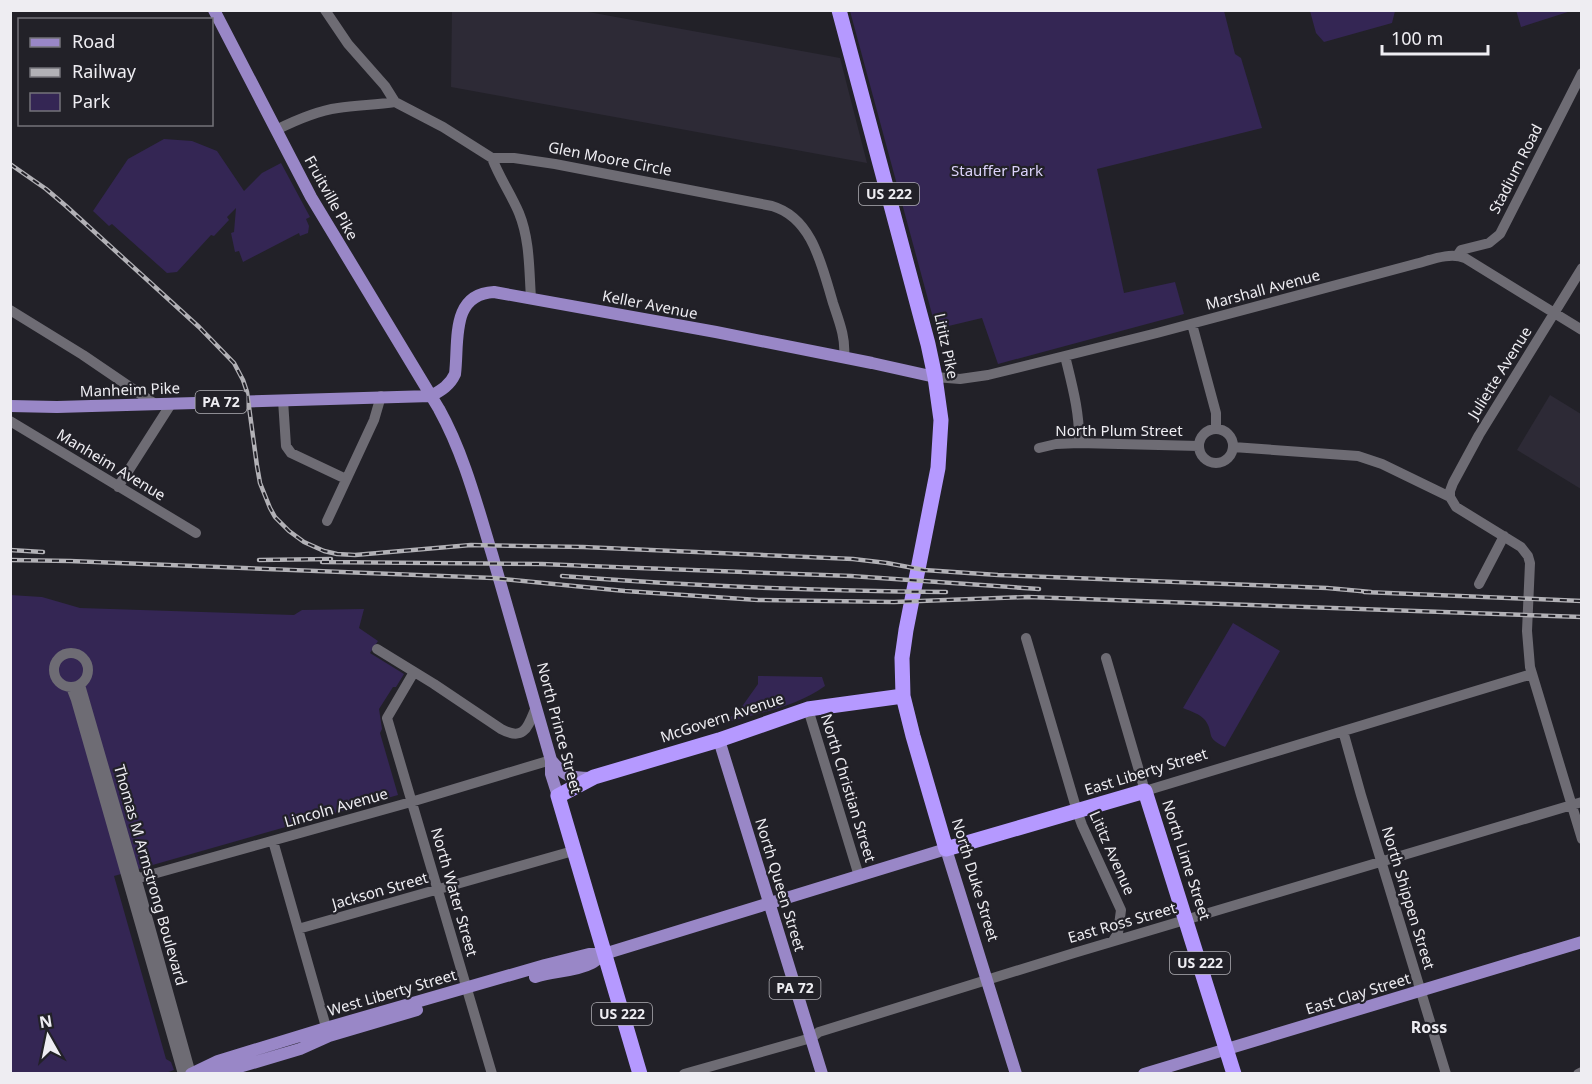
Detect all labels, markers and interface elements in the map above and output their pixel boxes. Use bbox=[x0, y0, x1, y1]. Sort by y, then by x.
legend bbox=[18, 18, 213, 126]
scale bar bbox=[1382, 18, 1488, 56]
text: 100 m bbox=[1391, 26, 1443, 50]
text: Road bbox=[72, 29, 115, 53]
text: Railway bbox=[72, 59, 137, 83]
text: Park bbox=[72, 89, 110, 113]
street label: Stadium Road bbox=[1484, 120, 1546, 217]
street label: Glen Moore Circle bbox=[547, 136, 674, 180]
street label: Fruitville Pike bbox=[300, 152, 363, 243]
park label: Stauffer Park bbox=[951, 160, 1043, 180]
road number: US 222 bbox=[859, 183, 919, 205]
street label: Marshall Avenue bbox=[1203, 264, 1322, 314]
street label: Keller Avenue bbox=[601, 285, 700, 323]
street label: Lititz Pike bbox=[930, 311, 964, 381]
street label: Juliette Avenue bbox=[1462, 322, 1536, 424]
street label: Manheim Pike bbox=[80, 377, 180, 401]
road number: PA 72 bbox=[196, 391, 246, 413]
street label: North Plum Street bbox=[1055, 420, 1183, 440]
street label: Manheim Avenue bbox=[53, 424, 170, 505]
street label: North Prince Street bbox=[533, 660, 587, 796]
street label: McGovern Avenue bbox=[657, 688, 786, 746]
street label: North Christian Street bbox=[817, 711, 881, 865]
street label: East Liberty Street bbox=[1082, 743, 1210, 799]
street label: Thomas M Armstrong Boulevard bbox=[110, 762, 192, 987]
street label: Lincoln Avenue bbox=[282, 783, 390, 831]
street label: North Lime Street bbox=[1158, 797, 1216, 923]
street label: Lititz Avenue bbox=[1085, 807, 1140, 898]
street label: North Queen Street bbox=[751, 816, 811, 954]
street label: North Duke Street bbox=[948, 816, 1004, 944]
street label: North Shippen Street bbox=[1378, 824, 1440, 972]
street label: North Water Street bbox=[427, 825, 483, 959]
street label: Jackson Street bbox=[327, 867, 431, 914]
street label: East Ross Street bbox=[1065, 897, 1179, 947]
road number: US 222 bbox=[1170, 952, 1230, 974]
street label: West Liberty Street bbox=[325, 964, 459, 1020]
street label: East Clay Street bbox=[1303, 967, 1413, 1018]
road number: PA 72 bbox=[770, 977, 820, 999]
road number: US 222 bbox=[592, 1003, 652, 1025]
north arrow bbox=[18, 1006, 78, 1066]
text: N bbox=[38, 1009, 54, 1033]
district label: Ross bbox=[1411, 1016, 1447, 1038]

